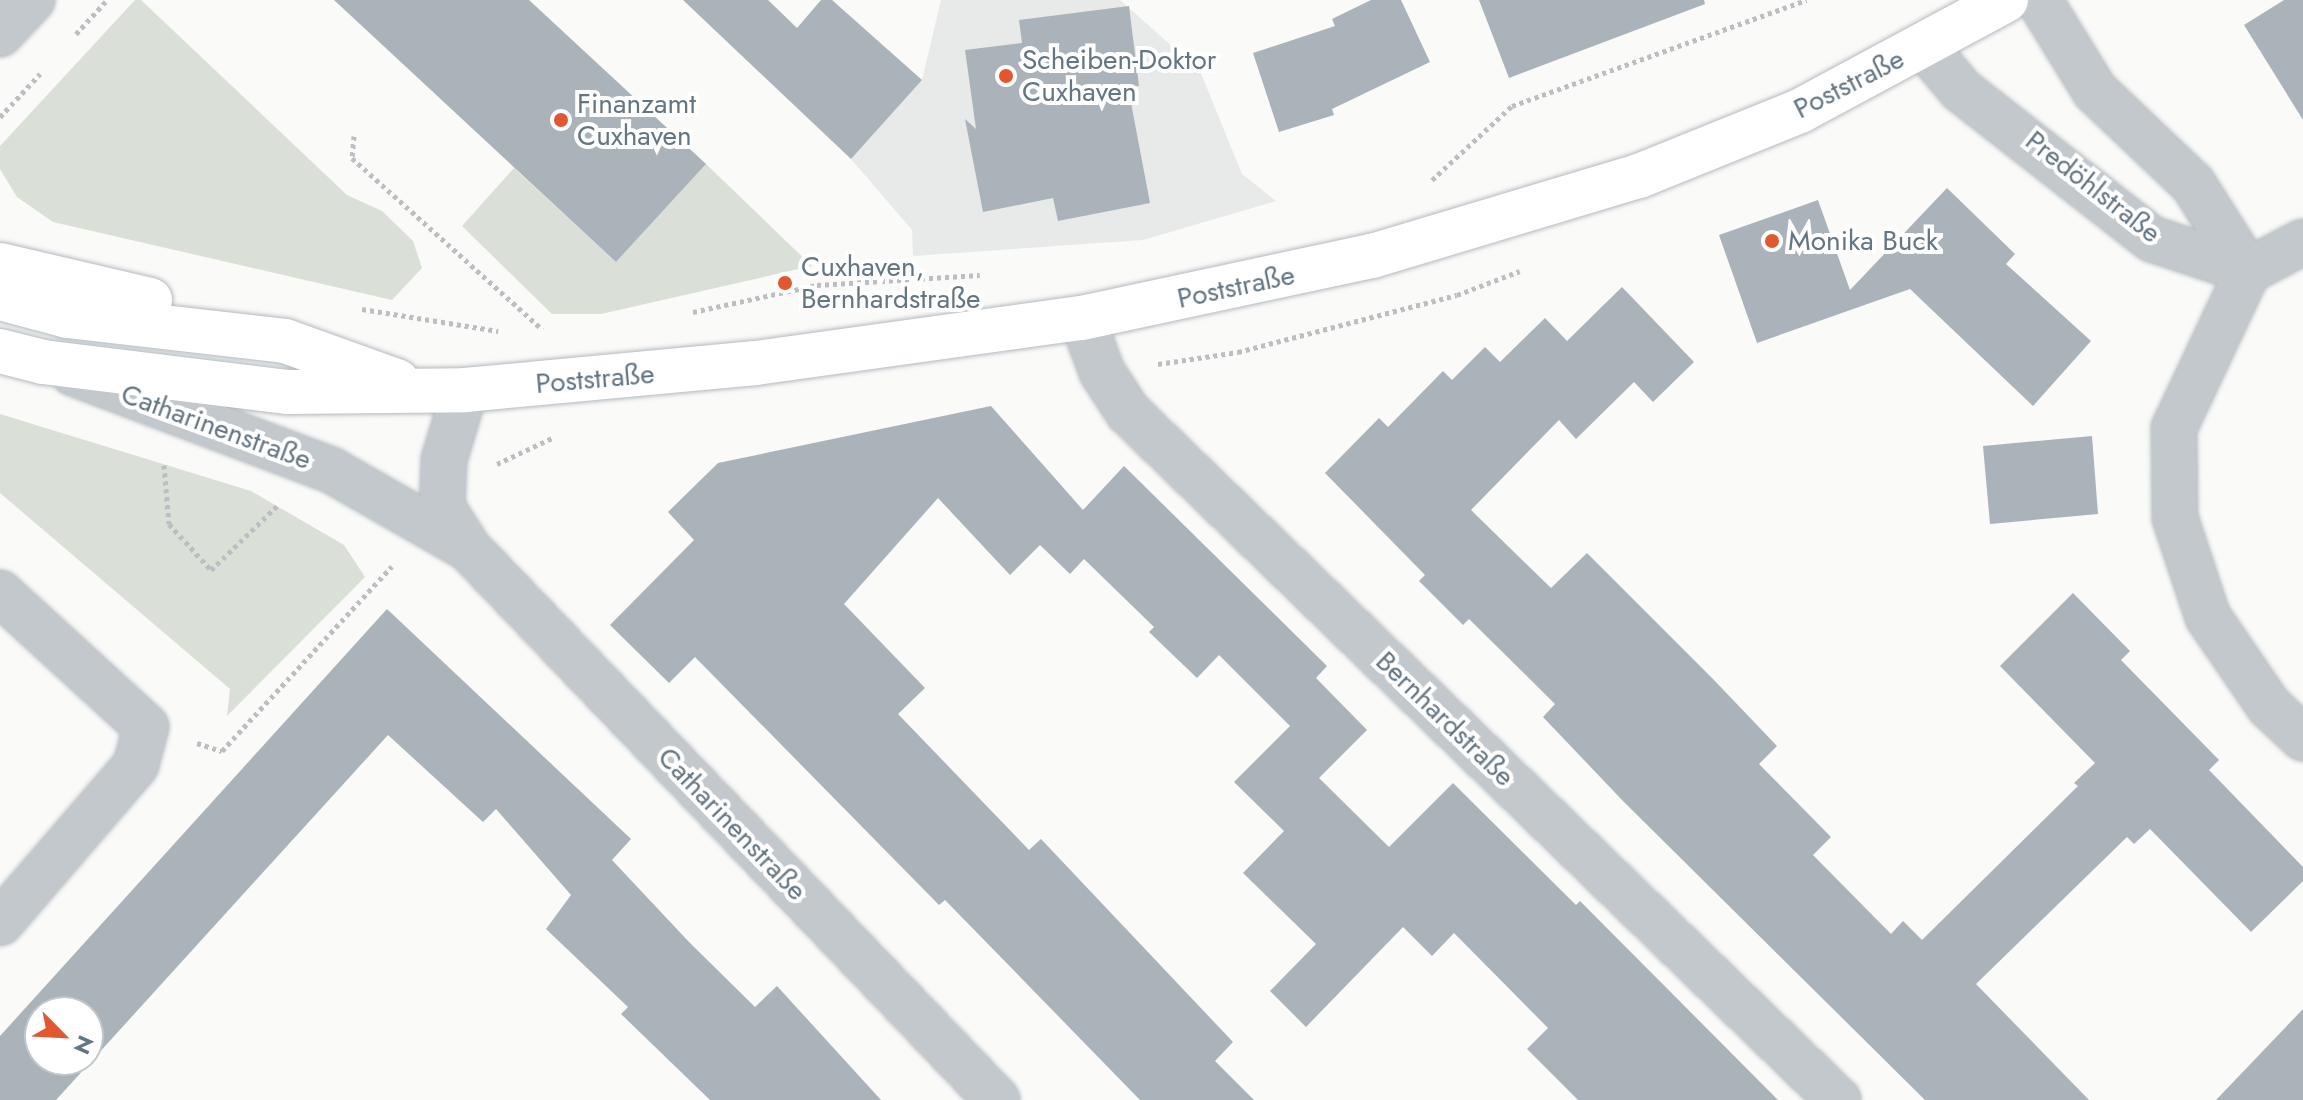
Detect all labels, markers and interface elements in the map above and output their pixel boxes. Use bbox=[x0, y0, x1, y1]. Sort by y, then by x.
street label: Poststraße bbox=[1788, 42, 1910, 126]
place label: Scheiben-Doktor Cuxhaven bbox=[1022, 43, 1216, 109]
marker: Scheiben-Doktor Cuxhaven bbox=[997, 67, 1015, 85]
place label: Finanzamt Cuxhaven bbox=[577, 87, 696, 153]
marker: Finanzamt Cuxhaven bbox=[552, 111, 570, 129]
street label: Predöhlstraße bbox=[2019, 124, 2167, 250]
place label: Monika Buck bbox=[1788, 224, 1938, 258]
marker: Monika Buck bbox=[1763, 232, 1781, 250]
place label: Cuxhaven, Bernhardstraße bbox=[801, 250, 980, 316]
street label: Poststraße bbox=[1174, 258, 1298, 316]
marker: Cuxhaven, Bernhardstraße bbox=[776, 274, 794, 292]
street label: Poststraße bbox=[534, 357, 656, 401]
street label: Catharinenstraße bbox=[116, 377, 316, 477]
street label: Bernhardstraße bbox=[1369, 645, 1521, 793]
street label: Catharinenstraße bbox=[651, 741, 813, 907]
north arrow bbox=[24, 996, 104, 1076]
text: N bbox=[66, 1030, 102, 1059]

